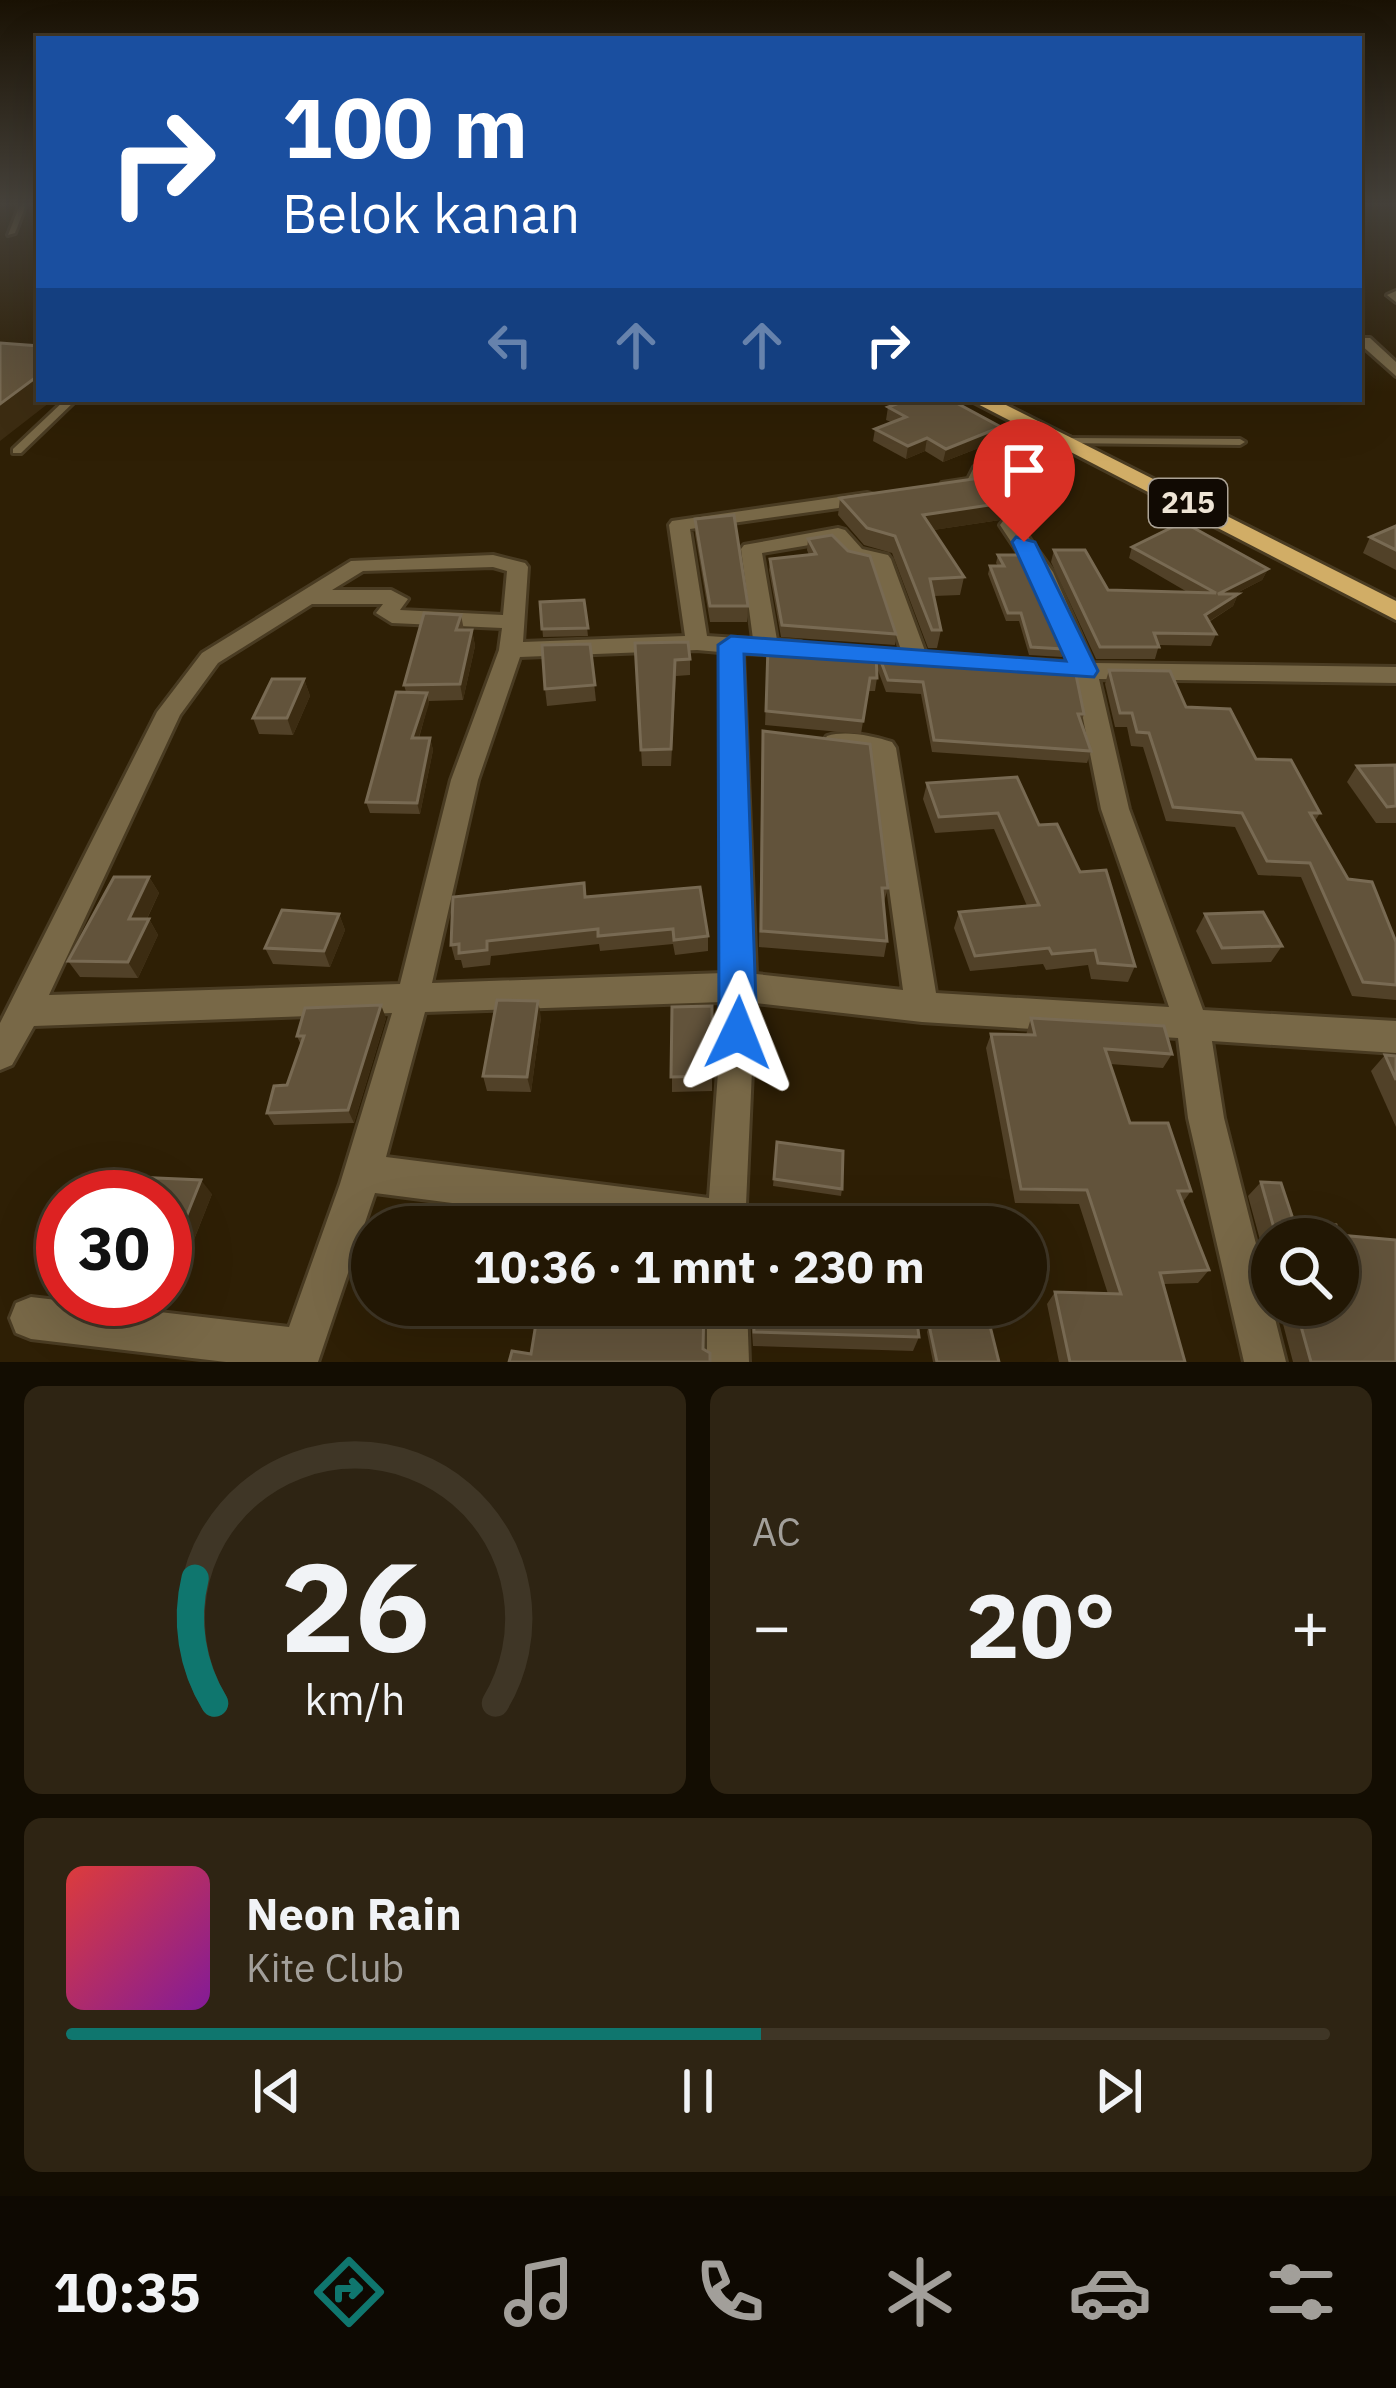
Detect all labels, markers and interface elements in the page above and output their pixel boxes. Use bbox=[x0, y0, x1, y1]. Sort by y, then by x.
text: 100 m bbox=[282, 72, 528, 181]
icon: right bbox=[84, 84, 240, 240]
text: Belok kanan bbox=[282, 178, 580, 248]
icon: left bbox=[477, 312, 543, 378]
icon: ahead bbox=[603, 312, 669, 378]
icon: ahead bbox=[729, 312, 795, 378]
icon: right bbox=[855, 312, 921, 378]
pin bbox=[973, 419, 1075, 542]
icon: arrive bbox=[991, 437, 1057, 503]
road number: 215 bbox=[1149, 479, 1227, 527]
position arrow bbox=[675, 970, 801, 1096]
speed limit sign: 30 bbox=[36, 1170, 192, 1326]
map controls bbox=[1251, 1218, 1359, 1326]
button: search bbox=[1251, 1218, 1359, 1326]
text: 10:36 · 1 mnt · 230 m bbox=[473, 1237, 925, 1295]
text: AC bbox=[752, 1506, 801, 1557]
text: 26 bbox=[280, 1524, 430, 1686]
text: 20° bbox=[966, 1566, 1116, 1683]
text: − bbox=[752, 1582, 792, 1668]
text: + bbox=[1290, 1582, 1330, 1668]
text: km/h bbox=[305, 1671, 405, 1727]
text: Neon Rain bbox=[246, 1884, 462, 1942]
text: Kite Club bbox=[246, 1942, 404, 1993]
icon: previous bbox=[244, 2058, 310, 2124]
icon: pause bbox=[665, 2058, 731, 2124]
icon: next bbox=[1086, 2058, 1152, 2124]
icon: directions bbox=[307, 2250, 391, 2334]
icon: music bbox=[497, 2250, 581, 2334]
icon: phone bbox=[688, 2250, 772, 2334]
icon: climate bbox=[878, 2250, 962, 2334]
icon: car bbox=[1068, 2250, 1152, 2334]
icon: filters bbox=[1259, 2250, 1343, 2334]
text: 10:35 bbox=[53, 2257, 201, 2327]

